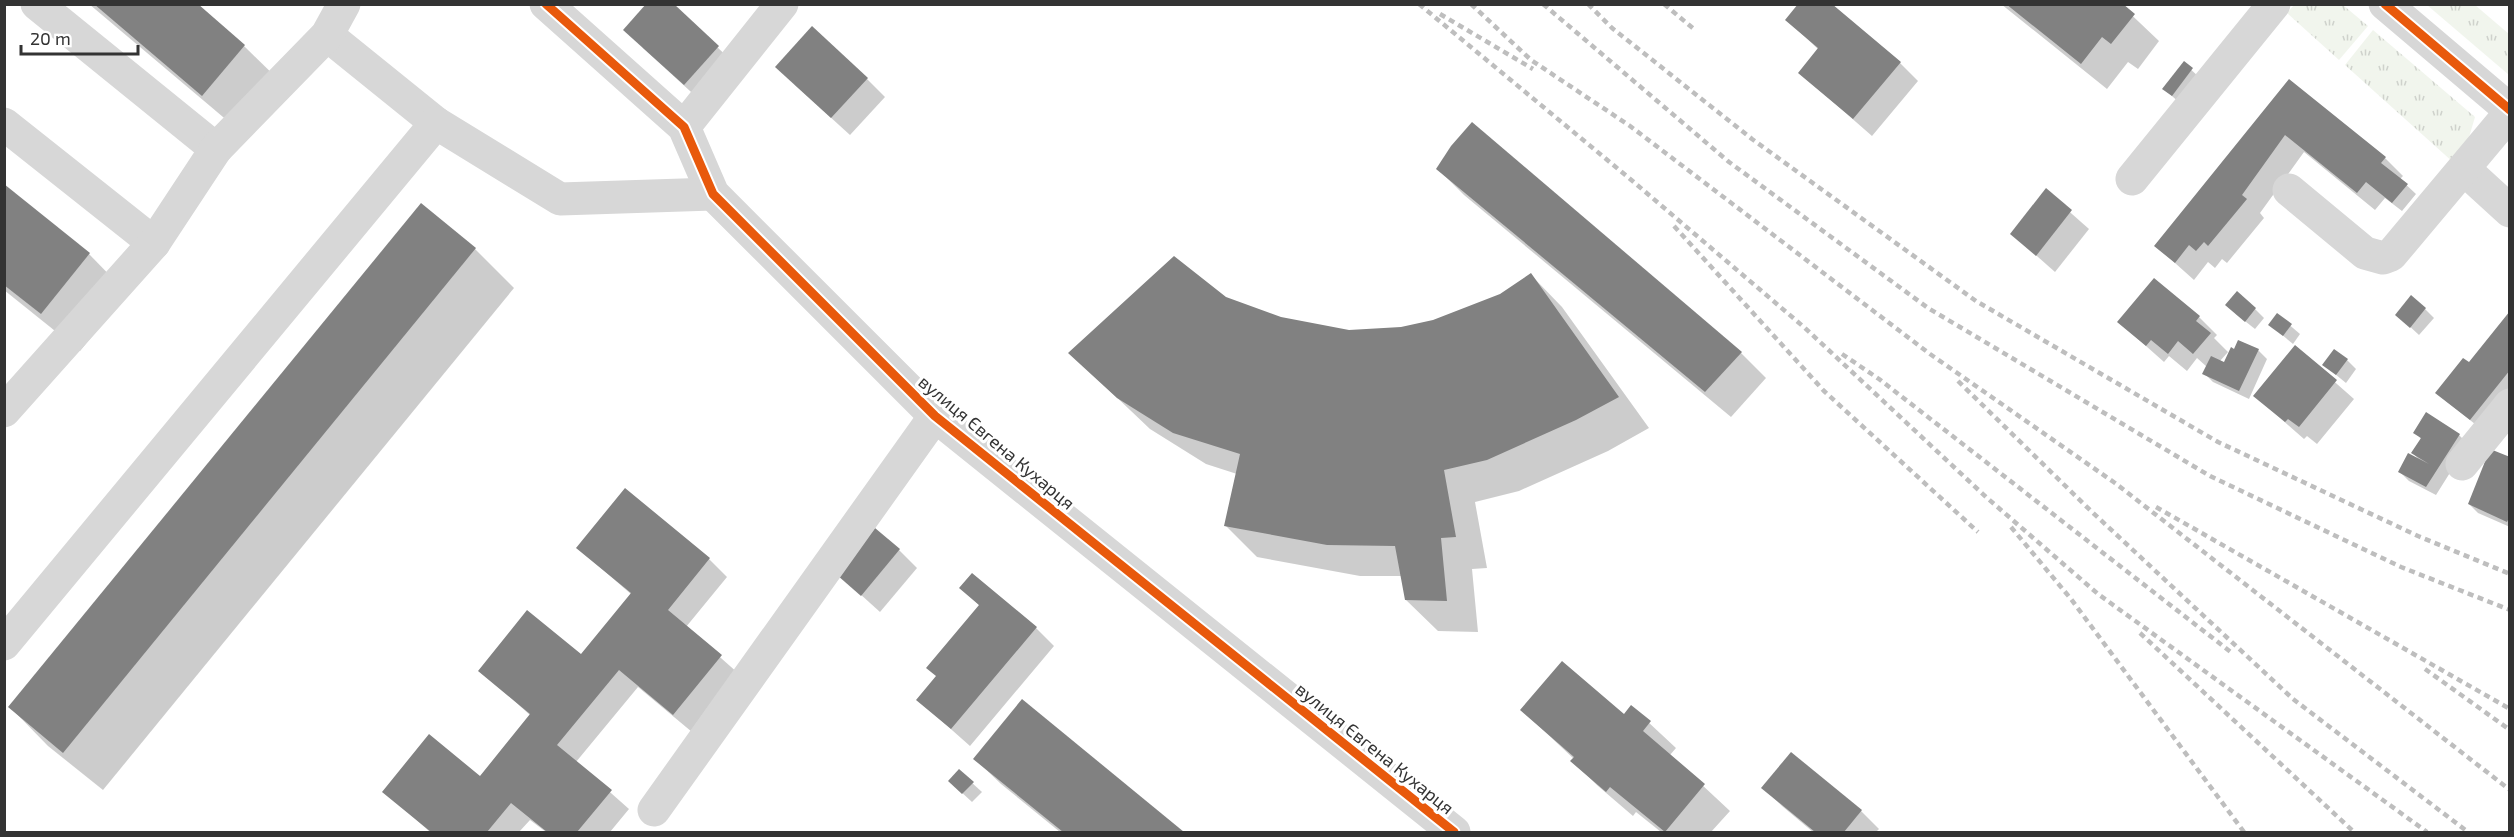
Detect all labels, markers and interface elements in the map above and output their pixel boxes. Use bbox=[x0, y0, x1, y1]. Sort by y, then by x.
scale bar bbox=[21, 18, 138, 56]
text: 20 m bbox=[30, 27, 71, 49]
street label: вулиця Євгена Кухарця bbox=[914, 370, 1080, 514]
street label: вулиця Євгена Кухарця bbox=[1291, 677, 1459, 819]

